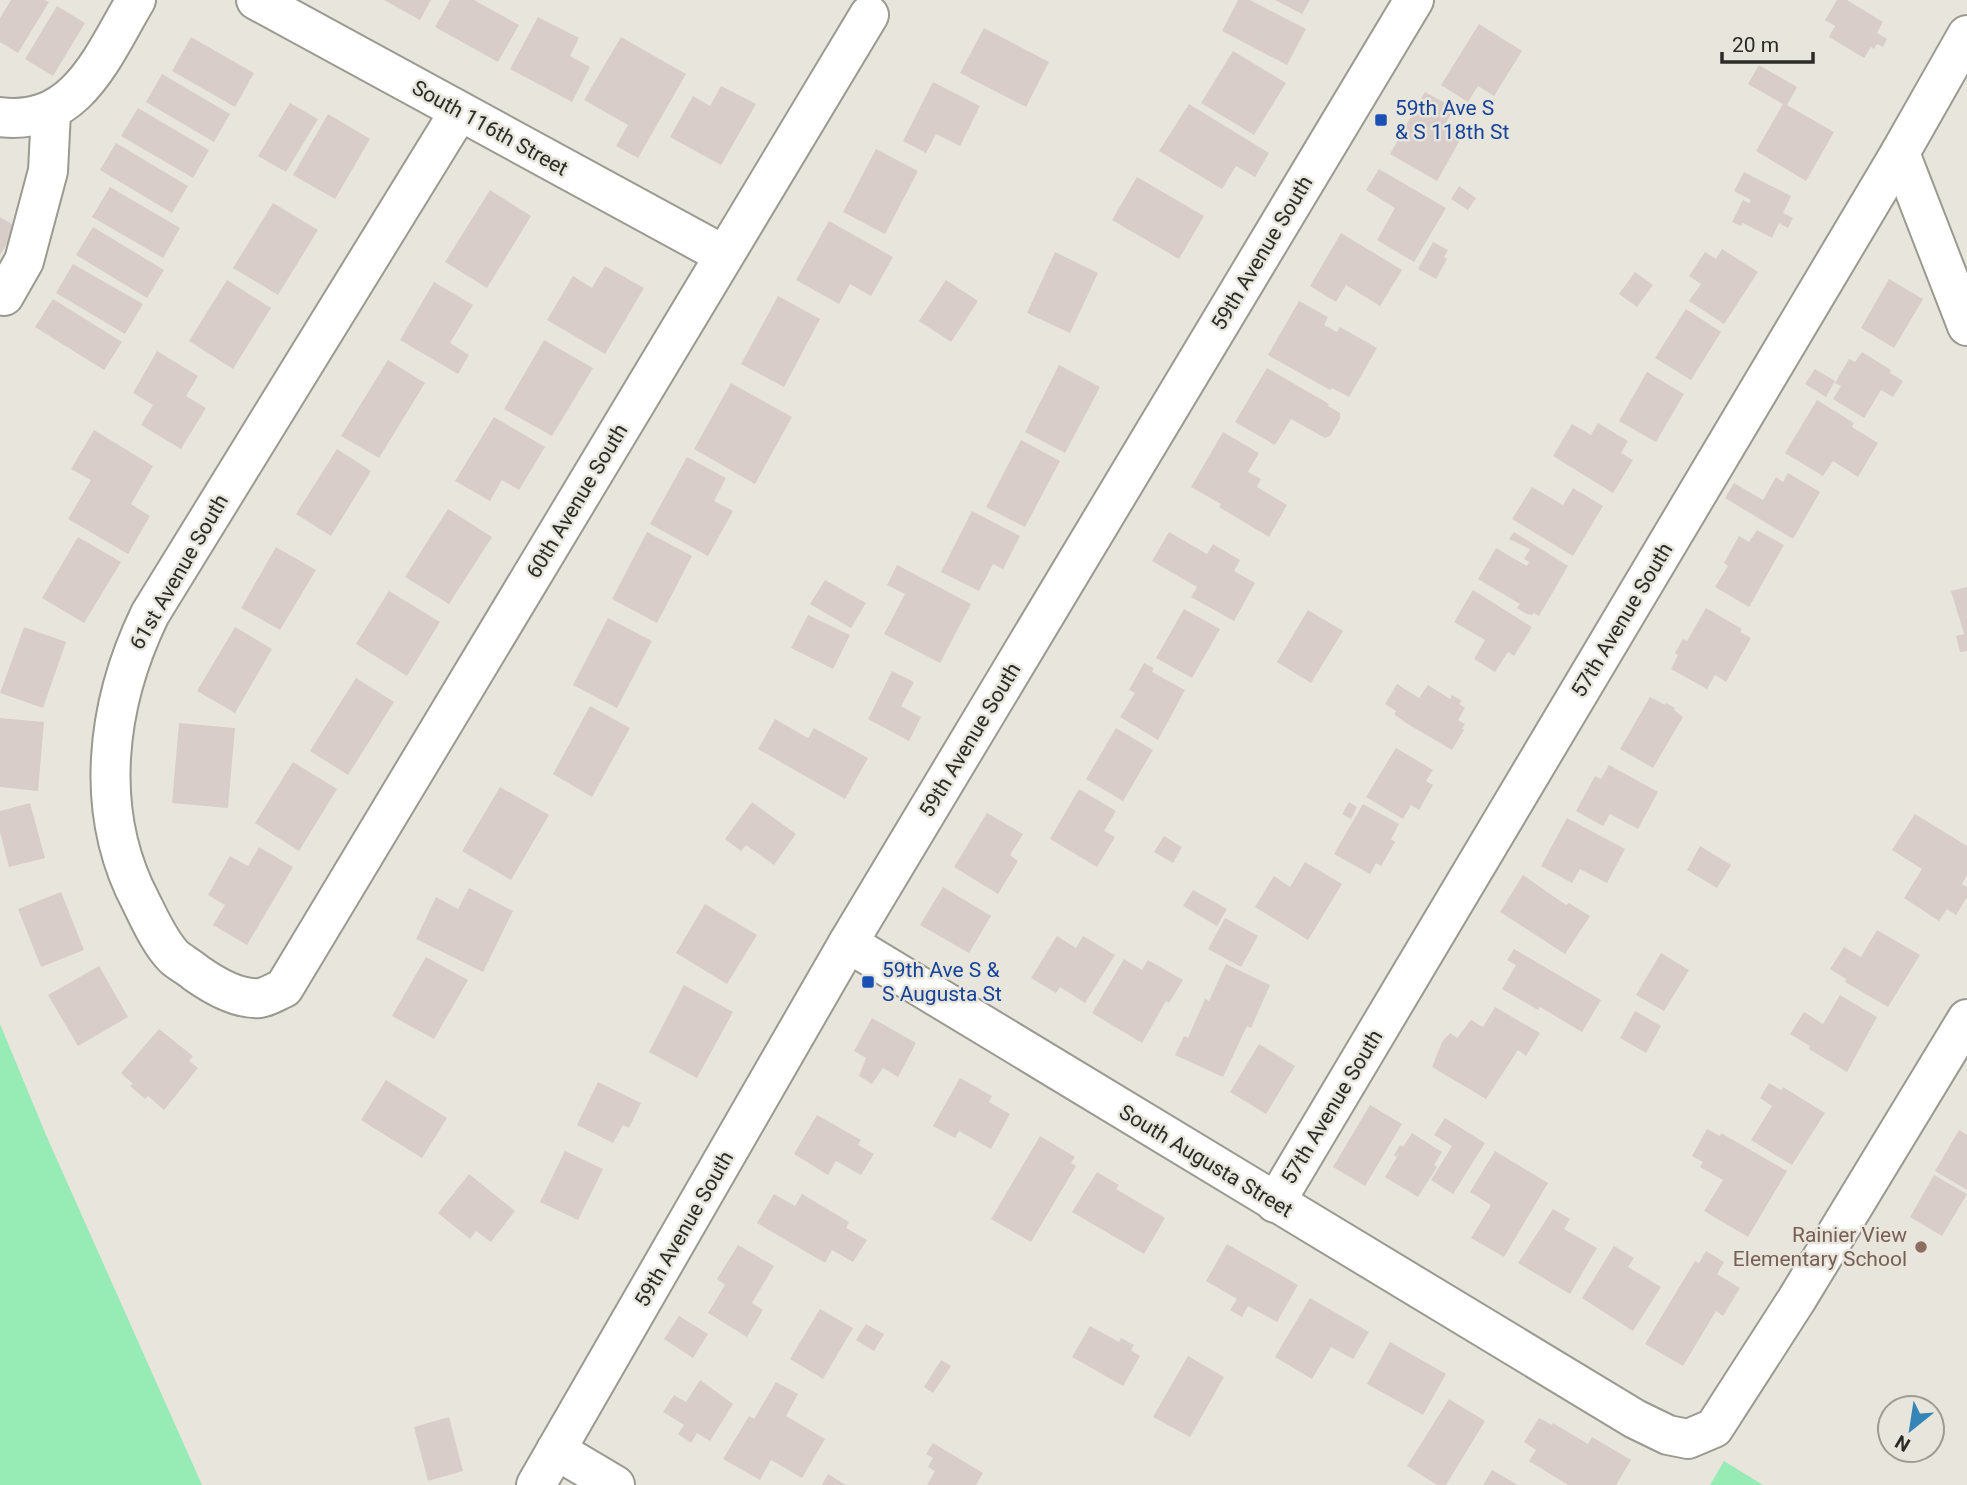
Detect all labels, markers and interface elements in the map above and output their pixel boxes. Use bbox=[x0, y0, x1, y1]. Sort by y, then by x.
scale bar bbox=[1722, 21, 1813, 65]
text: 20 m bbox=[1732, 33, 1779, 57]
street label: South 116th Street bbox=[408, 75, 572, 181]
place label: 59th Ave S & S 118th St bbox=[1395, 96, 1509, 144]
marker: 59th Ave S & S 118th St bbox=[1373, 112, 1389, 128]
street label: 59th Avenue South bbox=[1206, 172, 1318, 334]
street label: 60th Avenue South bbox=[521, 420, 633, 582]
street label: 61st Avenue South bbox=[125, 490, 233, 654]
street label: 57th Avenue South bbox=[1566, 539, 1678, 701]
street label: 59th Avenue South bbox=[914, 659, 1026, 821]
place label: 59th Ave S & S Augusta St bbox=[882, 958, 1002, 1006]
marker: 59th Ave S & S Augusta St bbox=[860, 974, 876, 990]
street label: 57th Avenue South bbox=[1276, 1026, 1388, 1188]
street label: South Augusta Street bbox=[1115, 1100, 1297, 1222]
street label: 59th Avenue South bbox=[630, 1147, 738, 1311]
place label: Rainier View Elementary School bbox=[1733, 1223, 1907, 1271]
marker: Rainier View Elementary School bbox=[1913, 1239, 1929, 1255]
north arrow bbox=[1876, 1394, 1946, 1464]
text: N bbox=[1891, 1430, 1914, 1457]

